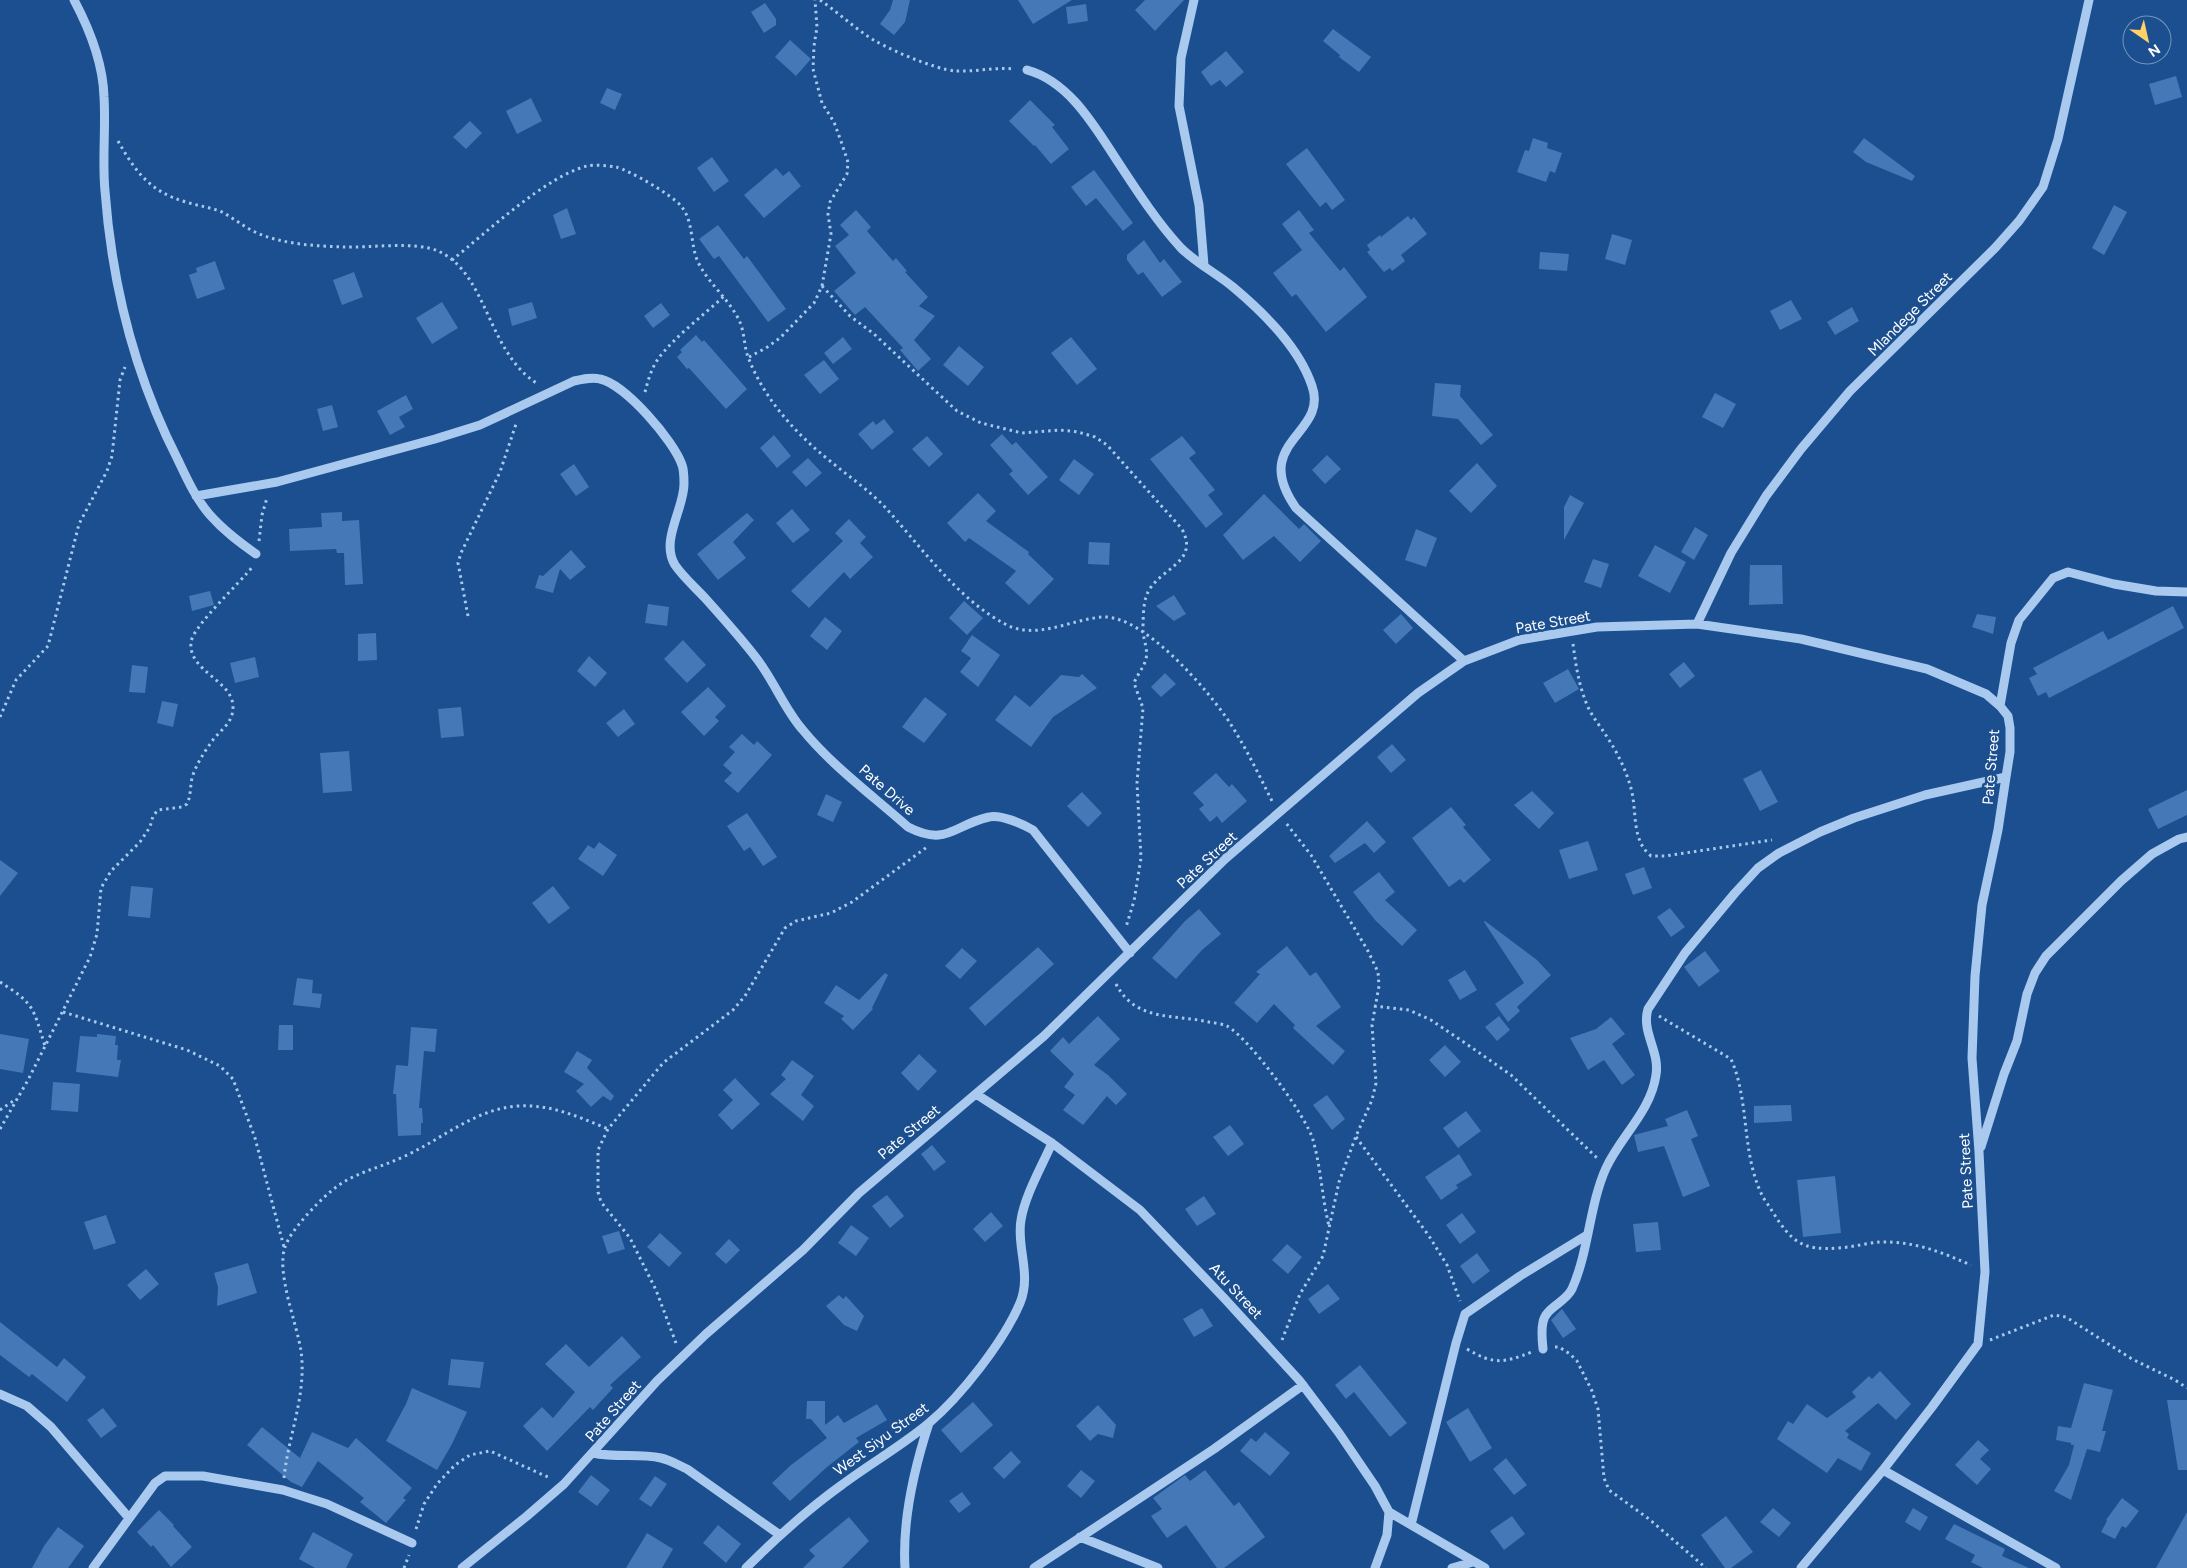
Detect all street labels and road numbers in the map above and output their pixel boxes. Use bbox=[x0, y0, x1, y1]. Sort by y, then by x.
street label: Mlandege Street bbox=[1864, 268, 1956, 360]
street label: Pate Street bbox=[1514, 607, 1592, 637]
street label: Pate Street bbox=[1979, 728, 2003, 805]
street label: Pate Drive bbox=[855, 761, 919, 819]
street label: Pate Street bbox=[1173, 827, 1241, 892]
street label: Pate Street bbox=[874, 1101, 944, 1163]
street label: Pate Street bbox=[1955, 1132, 1977, 1209]
street label: Atu Street bbox=[1206, 1259, 1267, 1323]
street label: Pate Street bbox=[581, 1376, 645, 1445]
street label: West Siyu Street bbox=[830, 1398, 932, 1479]

